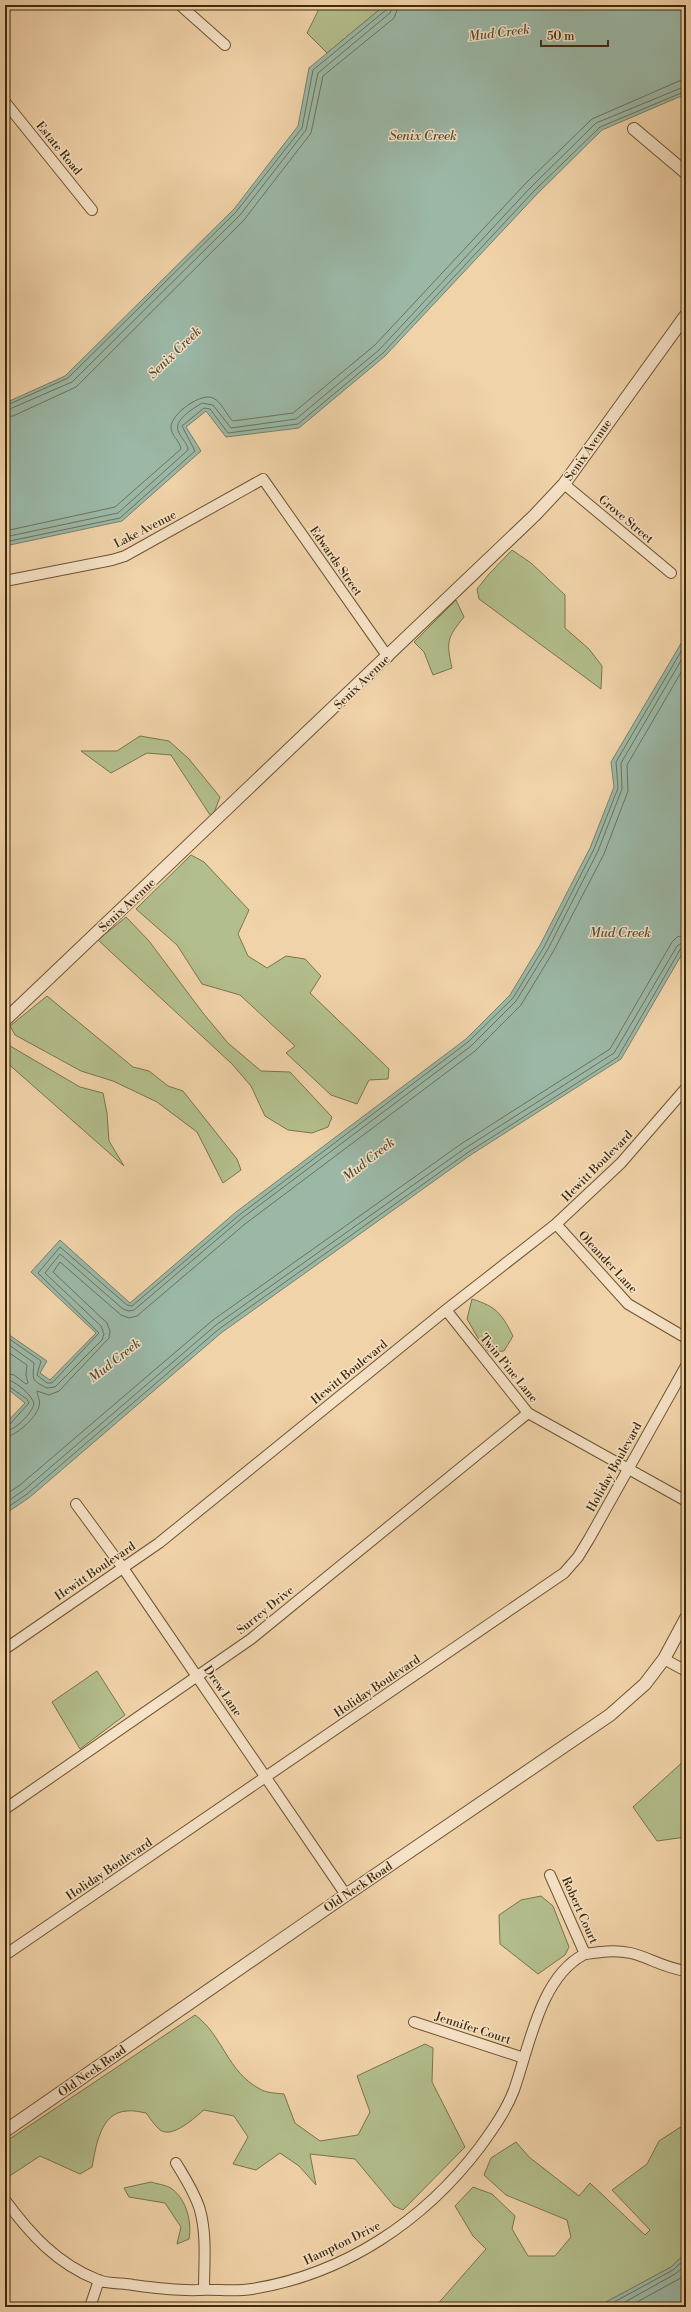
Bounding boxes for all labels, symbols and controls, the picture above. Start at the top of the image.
water label: Mud Creek [467,21,531,45]
scale bar [541,22,608,48]
text: 50 m [547,29,575,44]
street label: Estate Road [32,118,85,178]
water label: Senix Creek [389,128,457,144]
water label: Senix Creek [145,323,205,382]
street label: Senix Avenue [562,416,615,484]
street label: Grove Street [595,492,657,547]
street label: Lake Avenue [111,507,179,552]
street label: Edwards Street [306,523,366,600]
street label: Senix Avenue [331,652,394,713]
street label: Senix Avenue [96,875,159,935]
water label: Mud Creek [589,925,651,941]
street label: Hewitt Boulevard [559,1128,636,1205]
water label: Mud Creek [339,1134,398,1185]
street label: Oleander Lane [575,1228,640,1297]
street label: Twin Pine Lane [476,1331,541,1406]
water label: Mud Creek [85,1335,144,1386]
street label: Hewitt Boulevard [308,1337,391,1408]
street label: Holiday Boulevard [584,1420,645,1515]
street label: Hewitt Boulevard [52,1539,139,1604]
street label: Surrey Drive [234,1583,297,1638]
street label: Holiday Boulevard [331,1652,423,1721]
street label: Drew Lane [200,1663,245,1720]
street label: Holiday Boulevard [63,1835,155,1904]
street label: Old Neck Road [321,1859,396,1916]
street label: Robert Court [558,1874,601,1947]
street label: Jennifer Court [432,2009,513,2048]
street label: Old Neck Road [55,2042,129,2100]
street label: Hampton Drive [301,2218,383,2269]

